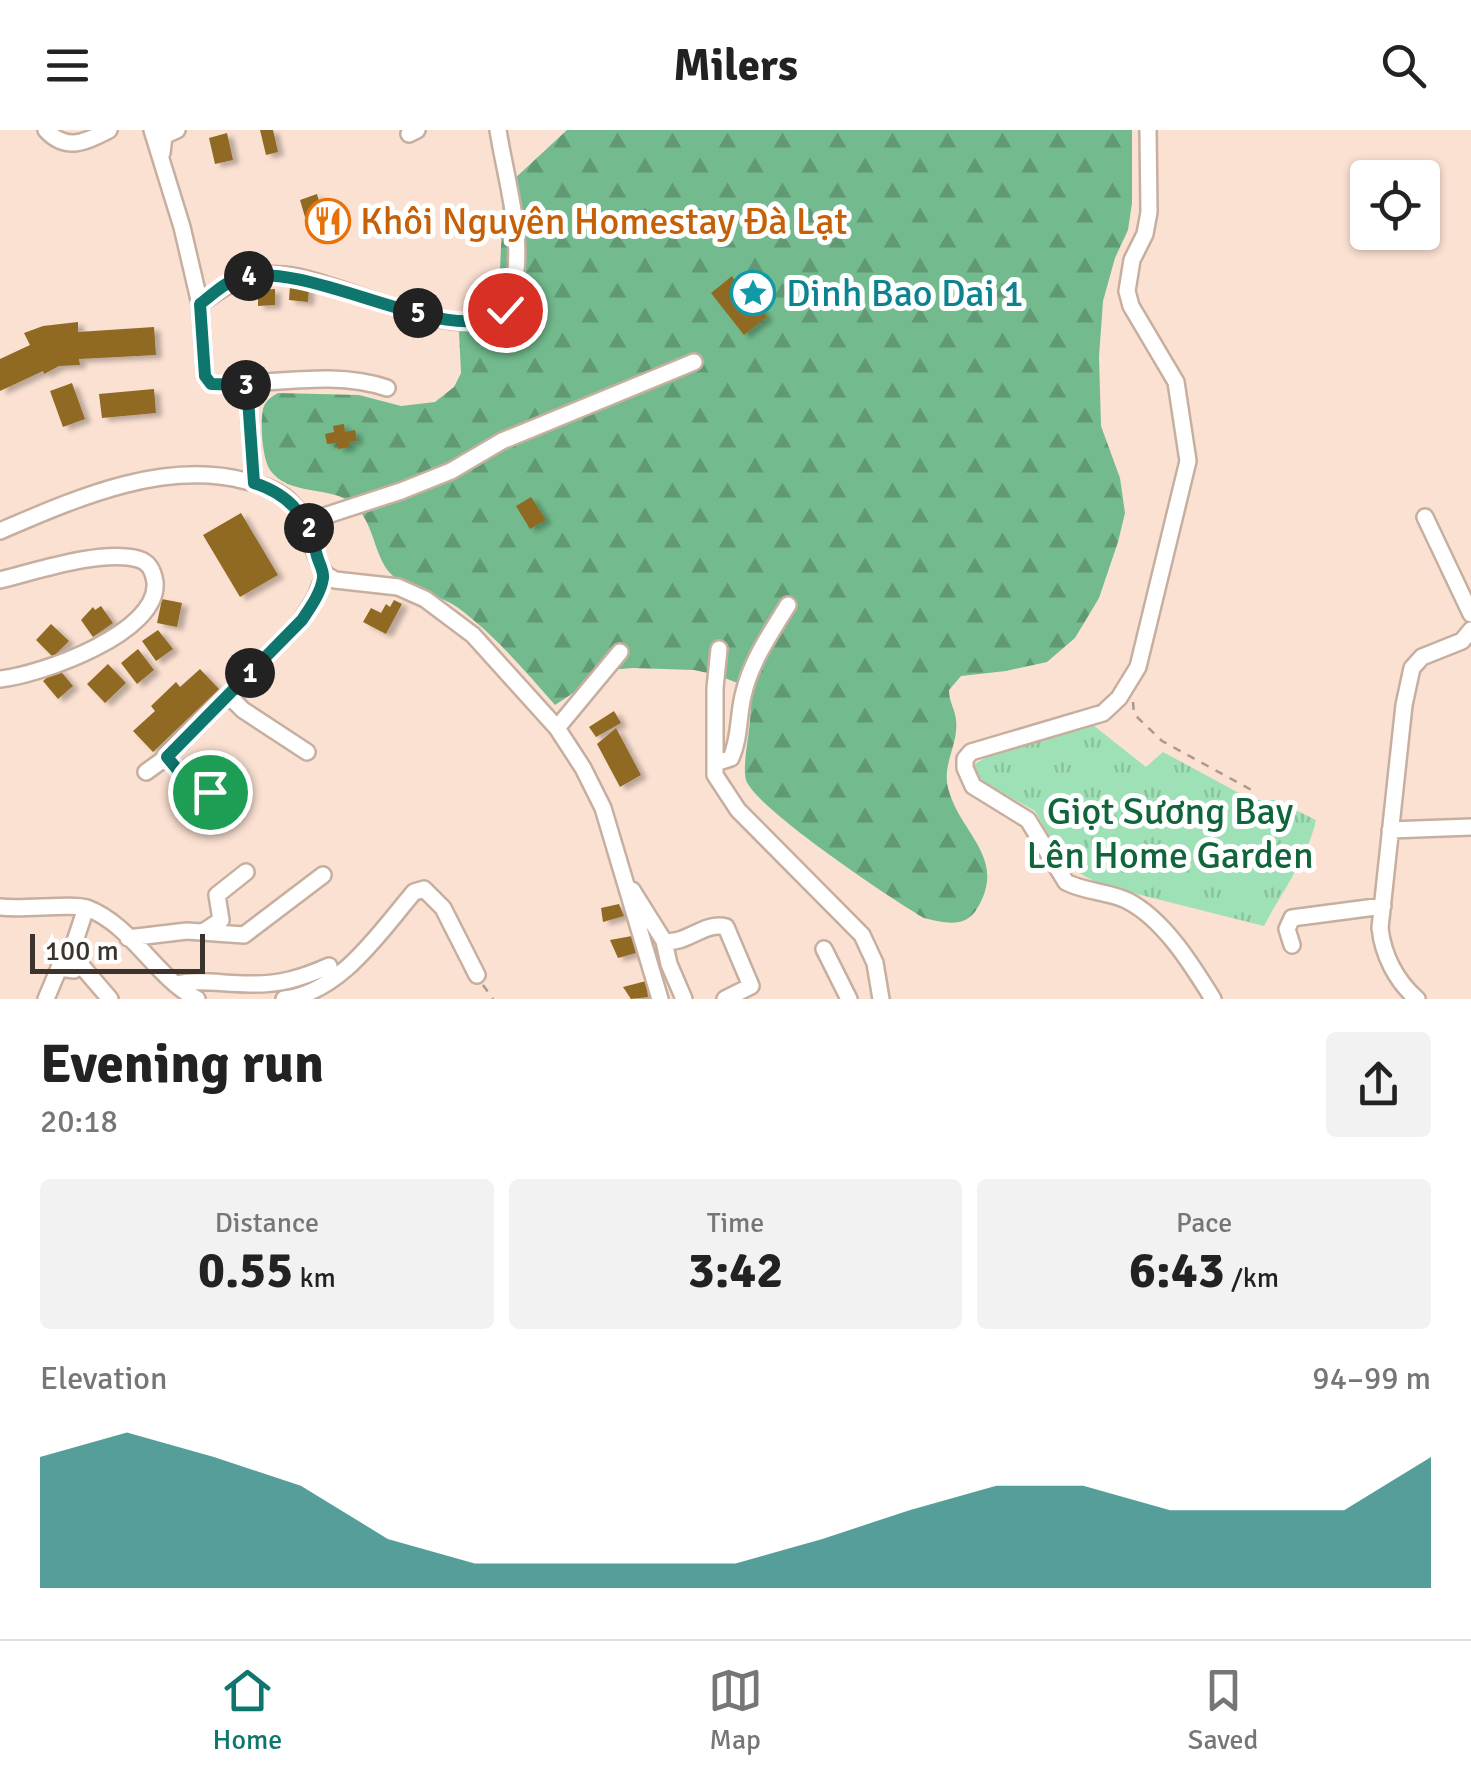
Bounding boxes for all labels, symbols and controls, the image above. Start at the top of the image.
icon: menu [40,38,95,93]
text: Milers [673,38,798,93]
icon: search [1376,38,1431,93]
map controls [1350,160,1440,250]
button: locate [1350,160,1440,250]
restaurant icon: Khôi Nguyên Homestay Đà Lạt [305,198,351,244]
place label: Khôi Nguyên Homestay Đà Lạt [360,198,847,245]
pin: 4 [224,251,274,301]
text: 4 [241,259,257,293]
pin [463,268,548,353]
place icon: Dinh Bao Dai 1 [730,270,776,316]
place label: Dinh Bao Dai 1 [786,270,1024,317]
icon: check [478,283,533,338]
pin: 5 [393,288,443,338]
text: 5 [410,296,426,330]
pin: 3 [221,360,271,410]
text: 3 [238,368,254,402]
pin: 2 [284,503,334,553]
text: 2 [301,511,317,545]
pin: 1 [225,648,275,698]
text: 1 [242,656,258,690]
pin [168,750,253,835]
icon: arrive [183,765,238,820]
park label: Giọt Sương Bay Lên Home Garden [1026,788,1314,879]
scale bar [30,929,205,974]
text: 100 m [45,934,119,968]
text: Evening run [40,1030,324,1098]
button: share [1326,1032,1431,1137]
text: 20:18 [40,1102,118,1141]
text: Distance [215,1206,319,1240]
text: Time [707,1206,764,1240]
text: Pace [1176,1206,1232,1240]
text: 0.55 [198,1240,293,1302]
text: 3:42 [688,1240,783,1302]
text: 6:43 [1129,1240,1225,1302]
text: km [293,1261,336,1295]
text: /km [1225,1261,1279,1295]
text: Elevation [40,1359,167,1398]
text: 94–99 m [1312,1359,1431,1398]
tab: Home [213,1663,282,1757]
tab: Map [708,1663,763,1757]
tab: Saved [1188,1663,1258,1757]

